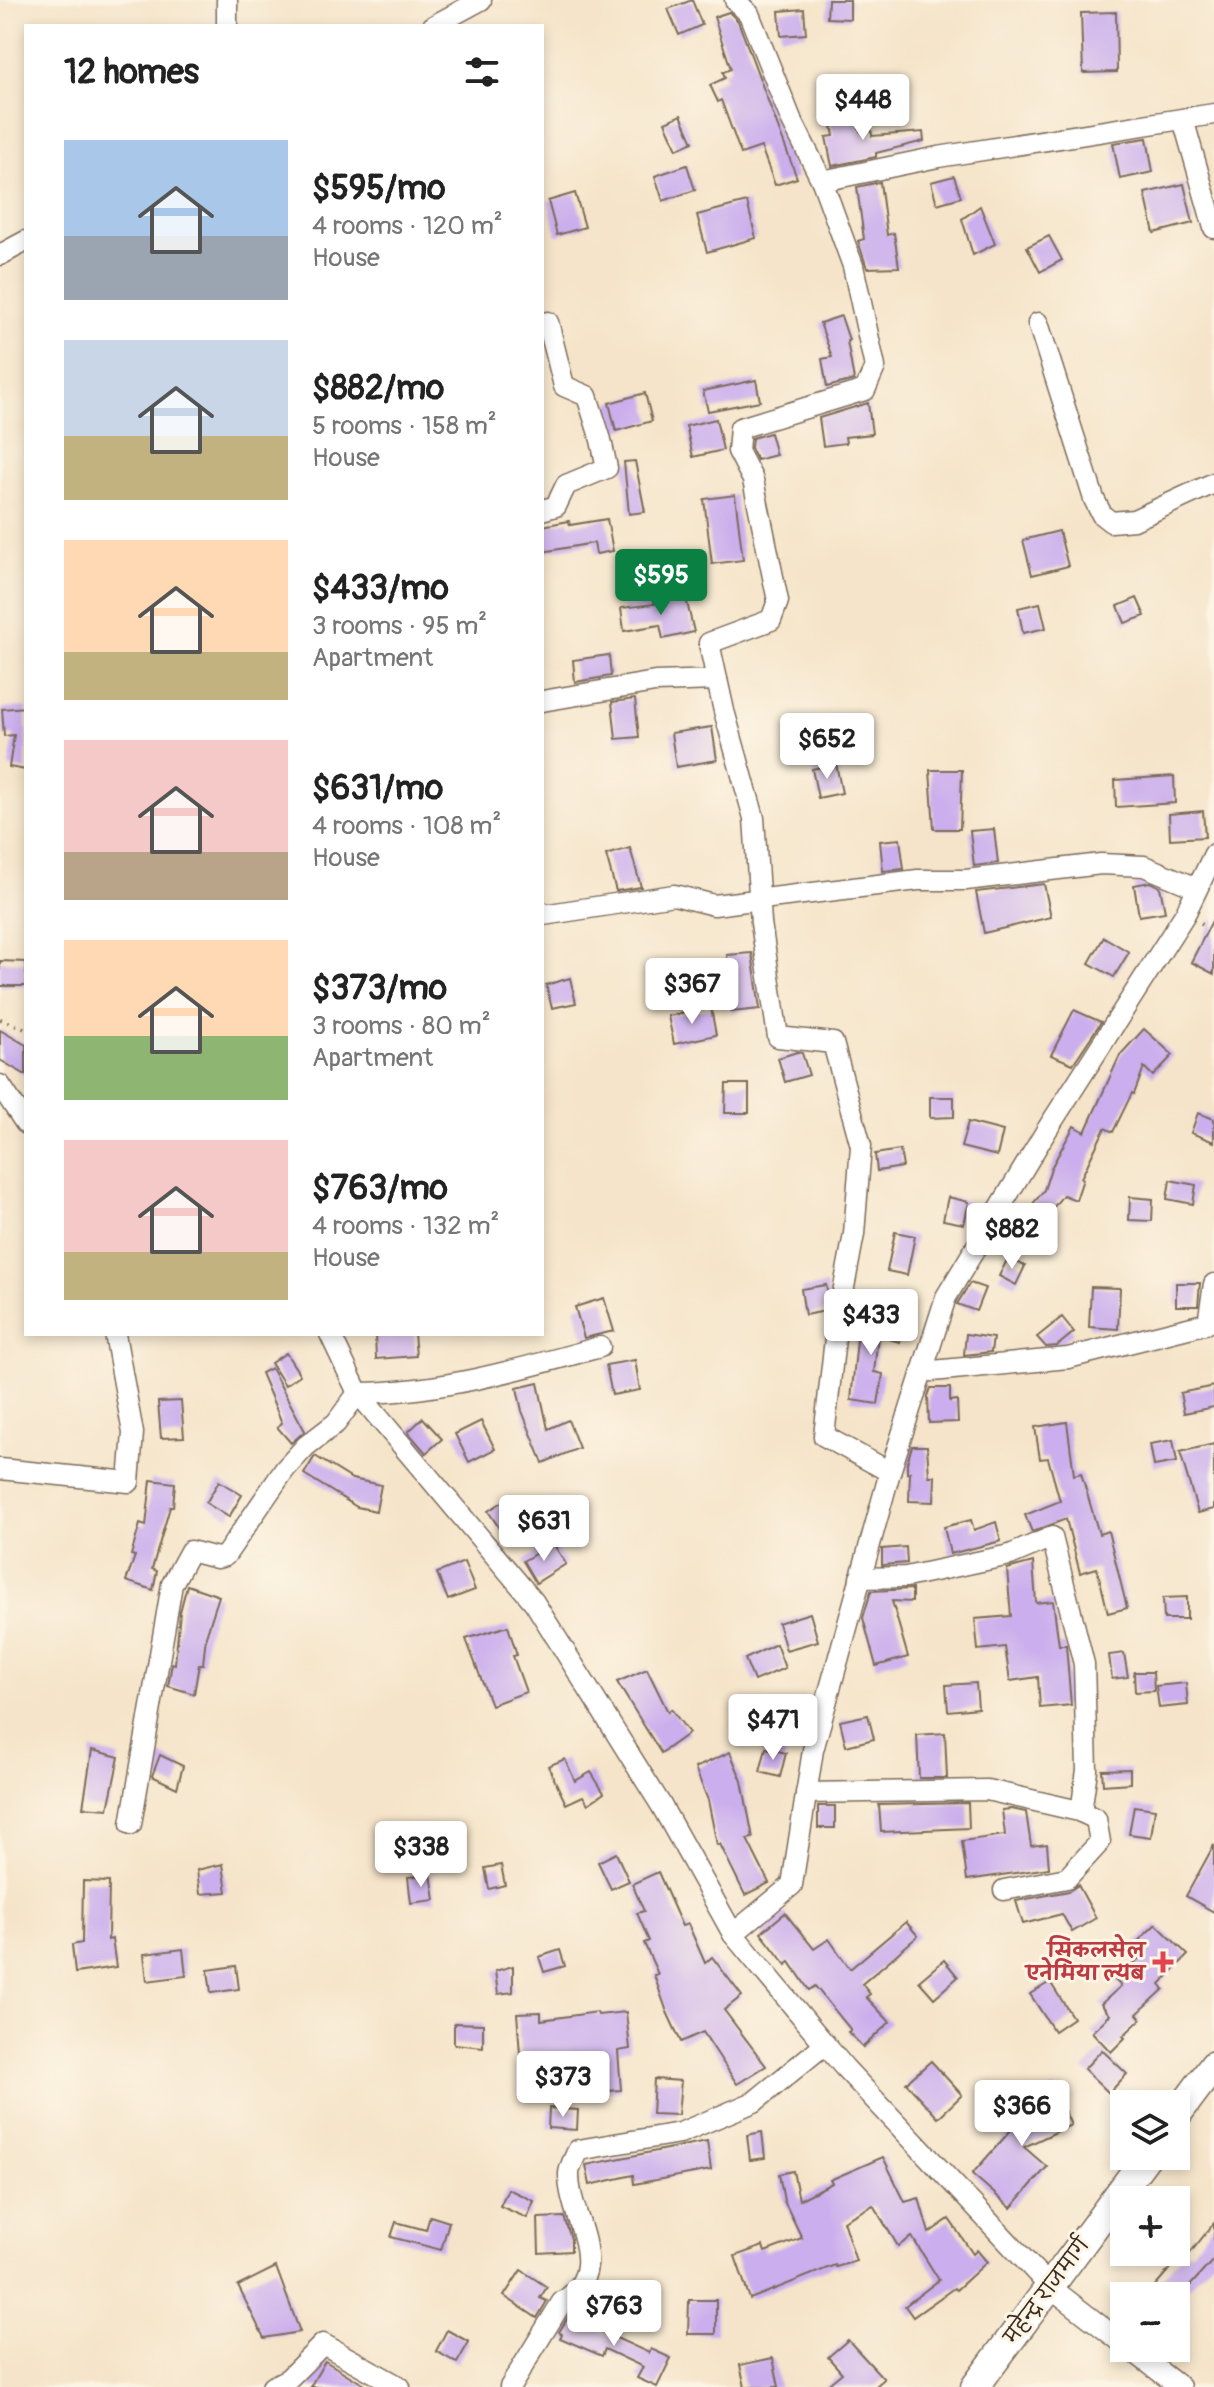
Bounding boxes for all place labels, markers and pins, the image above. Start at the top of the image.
pin: $448 [816,74,910,142]
pin: $595 [614,549,708,617]
pin: $652 [780,713,874,781]
pin: $367 [645,958,739,1026]
pin: $882 [965,1203,1059,1271]
pin: $433 [824,1289,918,1357]
pin: $631 [497,1495,591,1563]
pin: $471 [726,1694,820,1762]
pin: $338 [374,1821,468,1889]
place label: सिकलसेल एनेमिया ल्यब [1024,1934,1147,1986]
marker: सिकलसेल एनेमिया ल्यब [1152,1951,1174,1973]
pin: $373 [516,2051,610,2119]
pin: $366 [975,2080,1069,2148]
pin: $763 [567,2280,661,2348]

